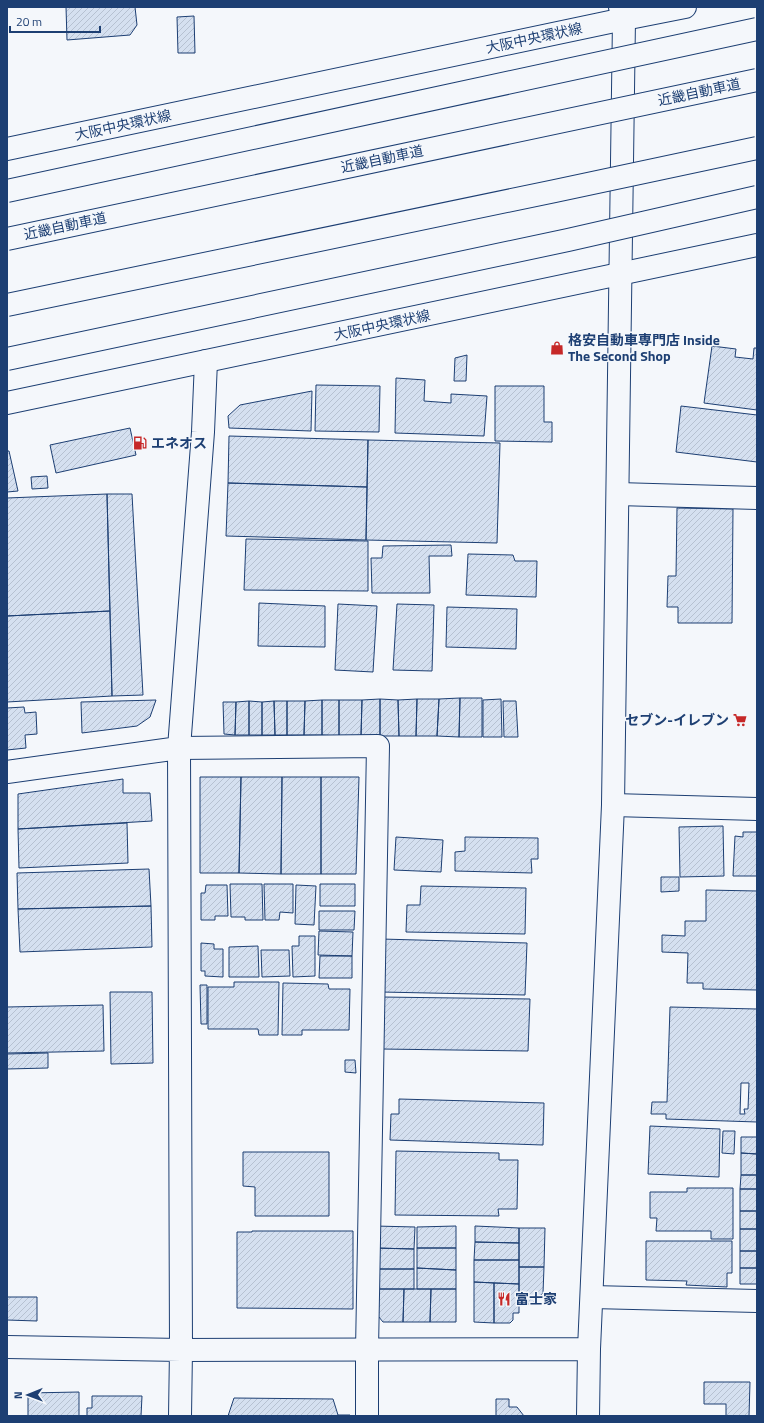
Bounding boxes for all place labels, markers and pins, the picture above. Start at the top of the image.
place label: 格安自動車専門店 Inside The Second Shop [568,329,720,366]
shop icon: 格安自動車専門店 Inside The Second Shop [549,340,565,356]
place label: エネオス [151,432,207,453]
fuel station icon: エネオス [132,435,148,451]
place label: セブン-イレブン [625,709,729,730]
supermarket icon: セブン-イレブン [732,712,748,728]
place label: 富士家 [515,1288,557,1309]
restaurant icon: 富士家 [496,1291,512,1307]

